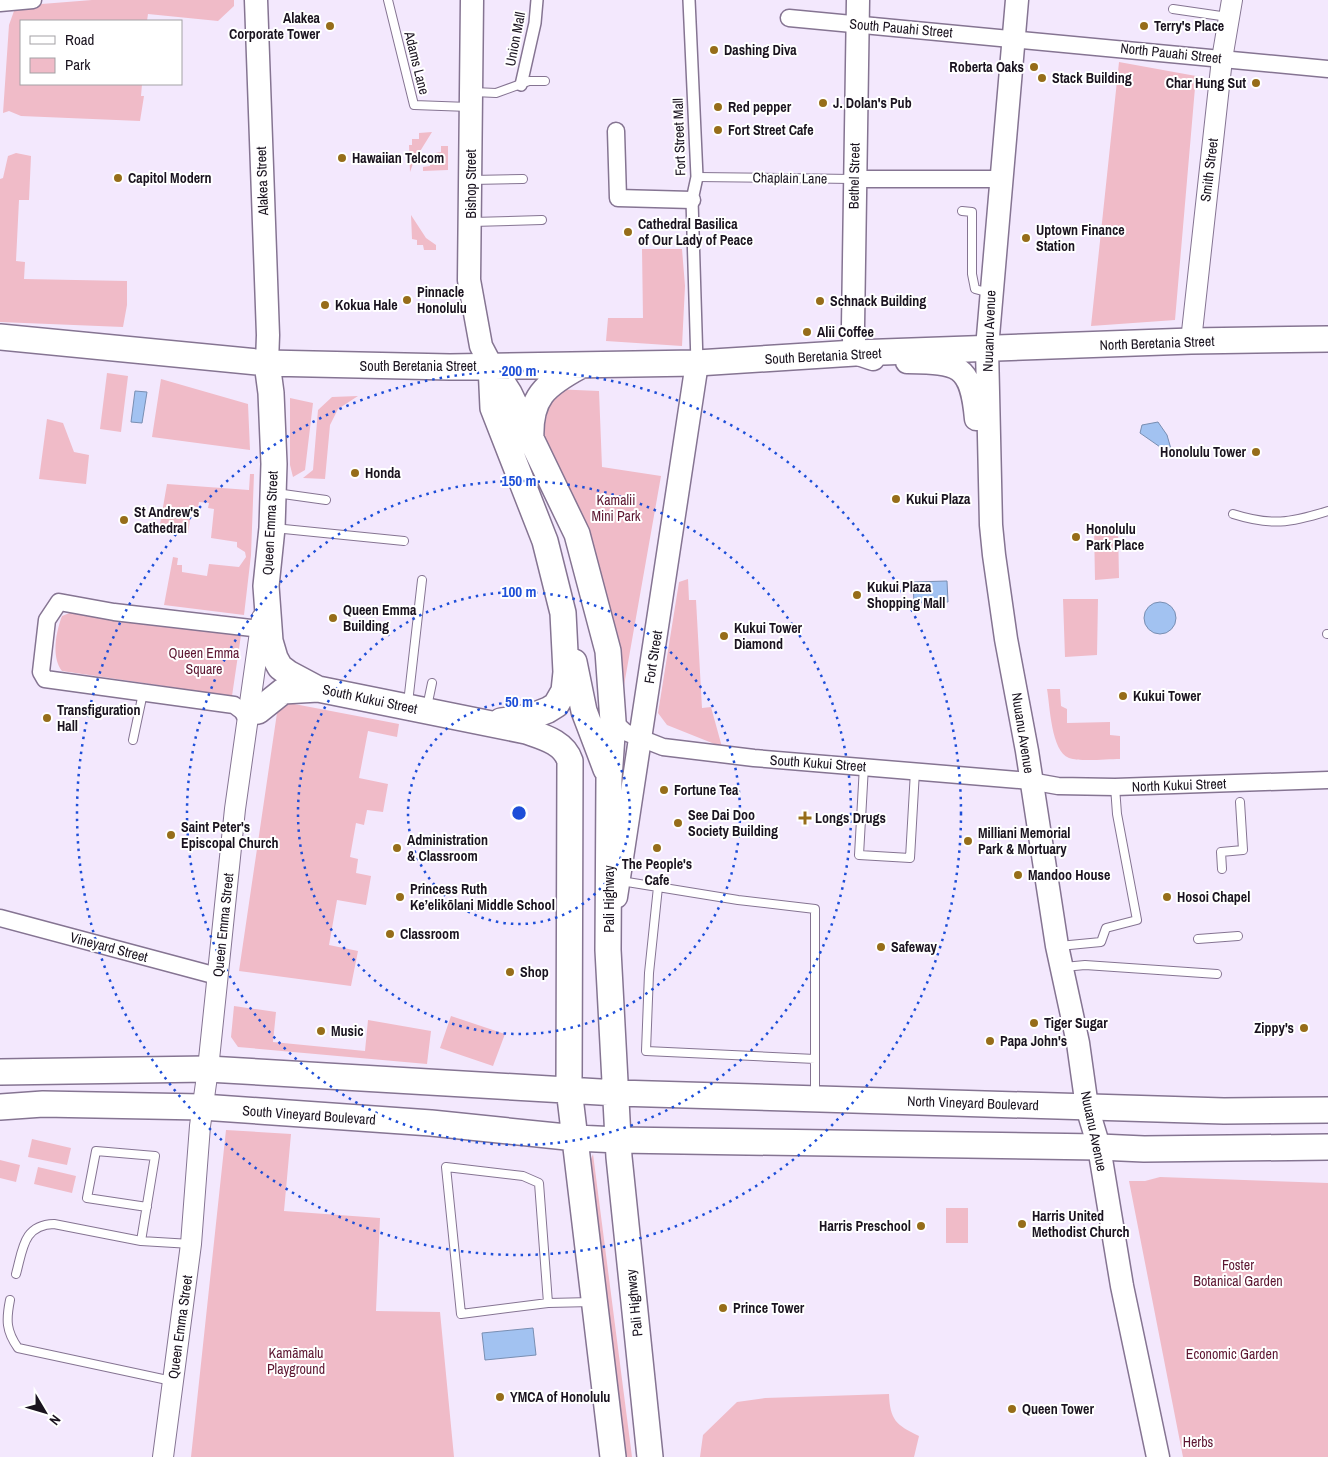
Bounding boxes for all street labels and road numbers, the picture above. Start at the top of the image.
street label: Union Mall [501,10,529,68]
street label: South Pauahi Street [849,15,953,41]
street label: Adams Lane [400,29,434,96]
street label: North Pauahi Street [1120,39,1222,67]
street label: Fort Street Mall [669,98,689,176]
street label: Smith Street [1196,137,1222,203]
street label: Bethel Street [844,143,864,209]
street label: Alakea Street [252,146,272,217]
street label: Bishop Street [462,149,480,219]
street label: Chaplain Lane [753,168,827,188]
street label: Nuuanu Avenue [979,290,999,372]
street label: North Beretania Street [1099,332,1215,354]
street label: South Beretania Street [764,344,882,368]
street label: South Beretania Street [360,357,476,375]
street label: Queen Emma Street [258,470,282,576]
street label: Fort Street [640,629,666,685]
street label: South Kukui Street [321,680,419,718]
street label: Nuuanu Avenue [1008,691,1038,775]
street label: South Kukui Street [769,751,867,775]
street label: North Kukui Street [1131,774,1227,796]
street label: Pali Highway [600,865,618,933]
street label: Queen Emma Street [209,872,237,978]
street label: Vineyard Street [68,928,150,966]
street label: Nuuanu Avenue [1077,1089,1111,1173]
street label: North Vineyard Boulevard [907,1092,1039,1114]
street label: South Vineyard Boulevard [242,1101,376,1129]
street label: Pali Highway [621,1268,646,1338]
street label: Queen Emma Street [164,1274,196,1380]

